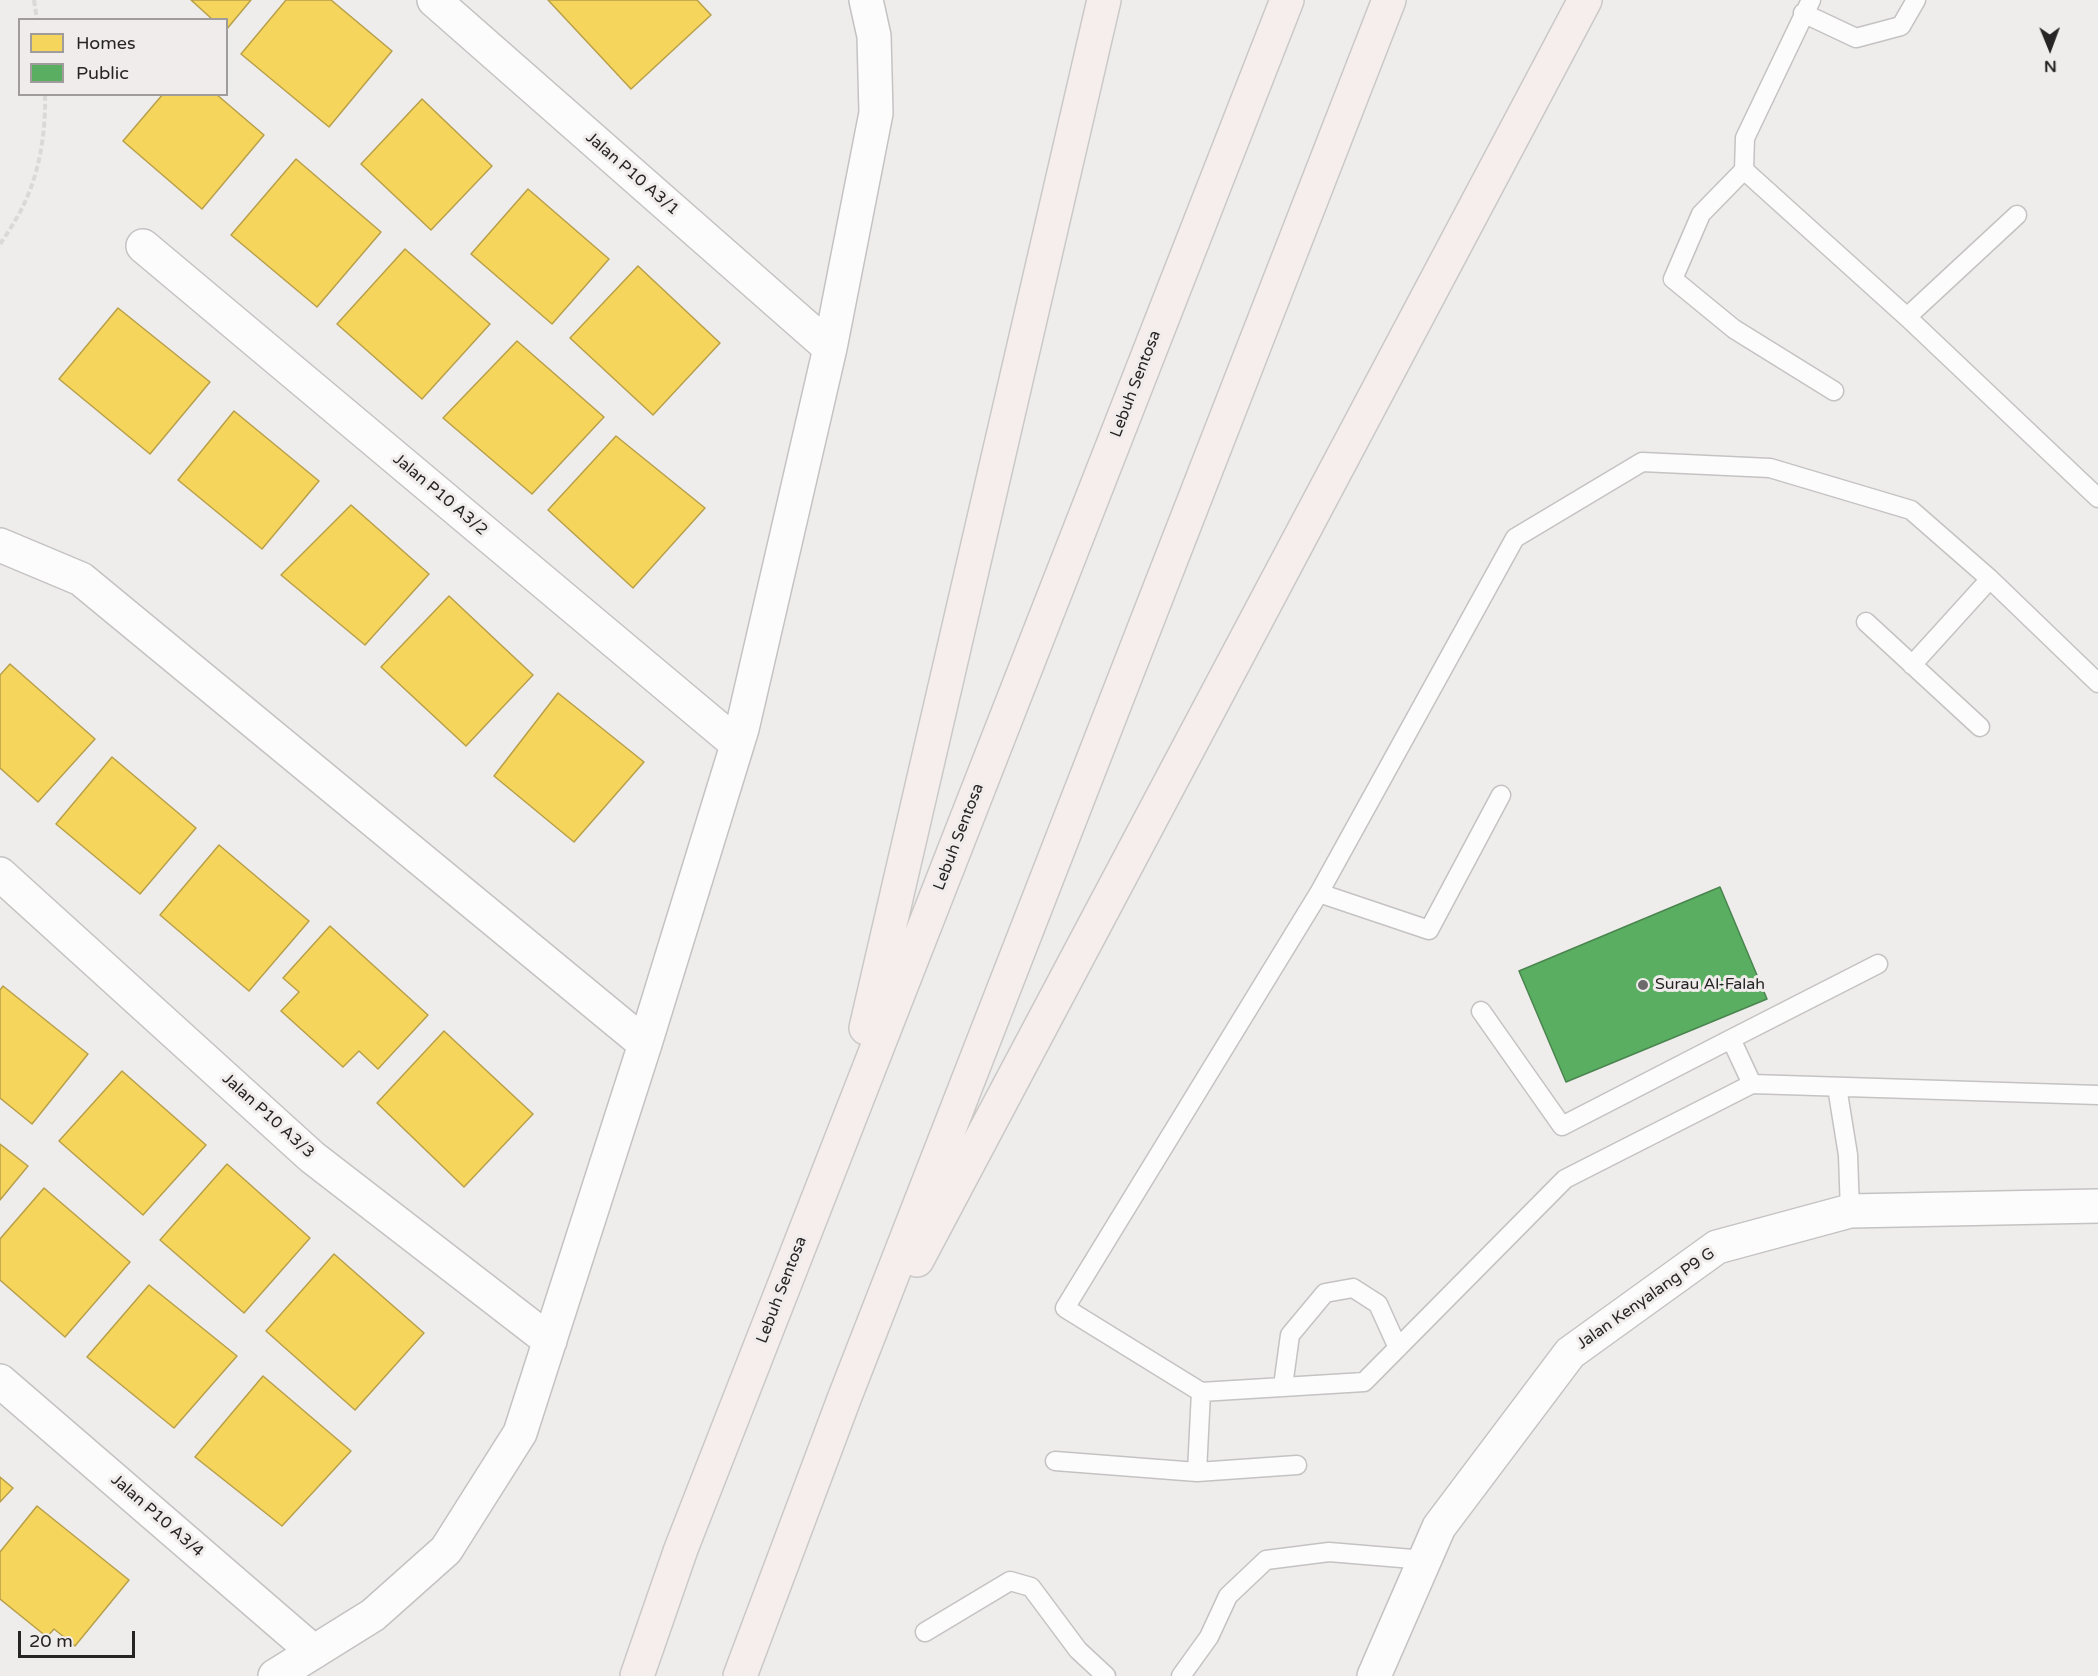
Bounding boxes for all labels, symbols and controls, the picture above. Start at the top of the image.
legend [18,18,228,96]
north arrow [2020,18,2080,78]
text: Homes [76,32,136,54]
text: N [2044,56,2057,76]
text: Public [76,62,129,84]
street label: Jalan P10 A3/1 [581,128,683,220]
street label: Lebuh Sentosa [1107,328,1165,440]
street label: Jalan P10 A3/2 [389,450,491,540]
street label: Lebuh Sentosa [930,781,988,893]
place label: Surau Al-Falah [1655,975,1765,995]
marker: Surau Al-Falah [1636,978,1650,992]
street label: Jalan P10 A3/3 [218,1070,318,1162]
street label: Lebuh Sentosa [753,1234,811,1346]
street label: Jalan Kenyalang P9 G [1573,1244,1719,1354]
street label: Jalan P10 A3/4 [107,1471,207,1561]
scale bar [21,1619,138,1657]
text: 20 m [29,1630,73,1652]

